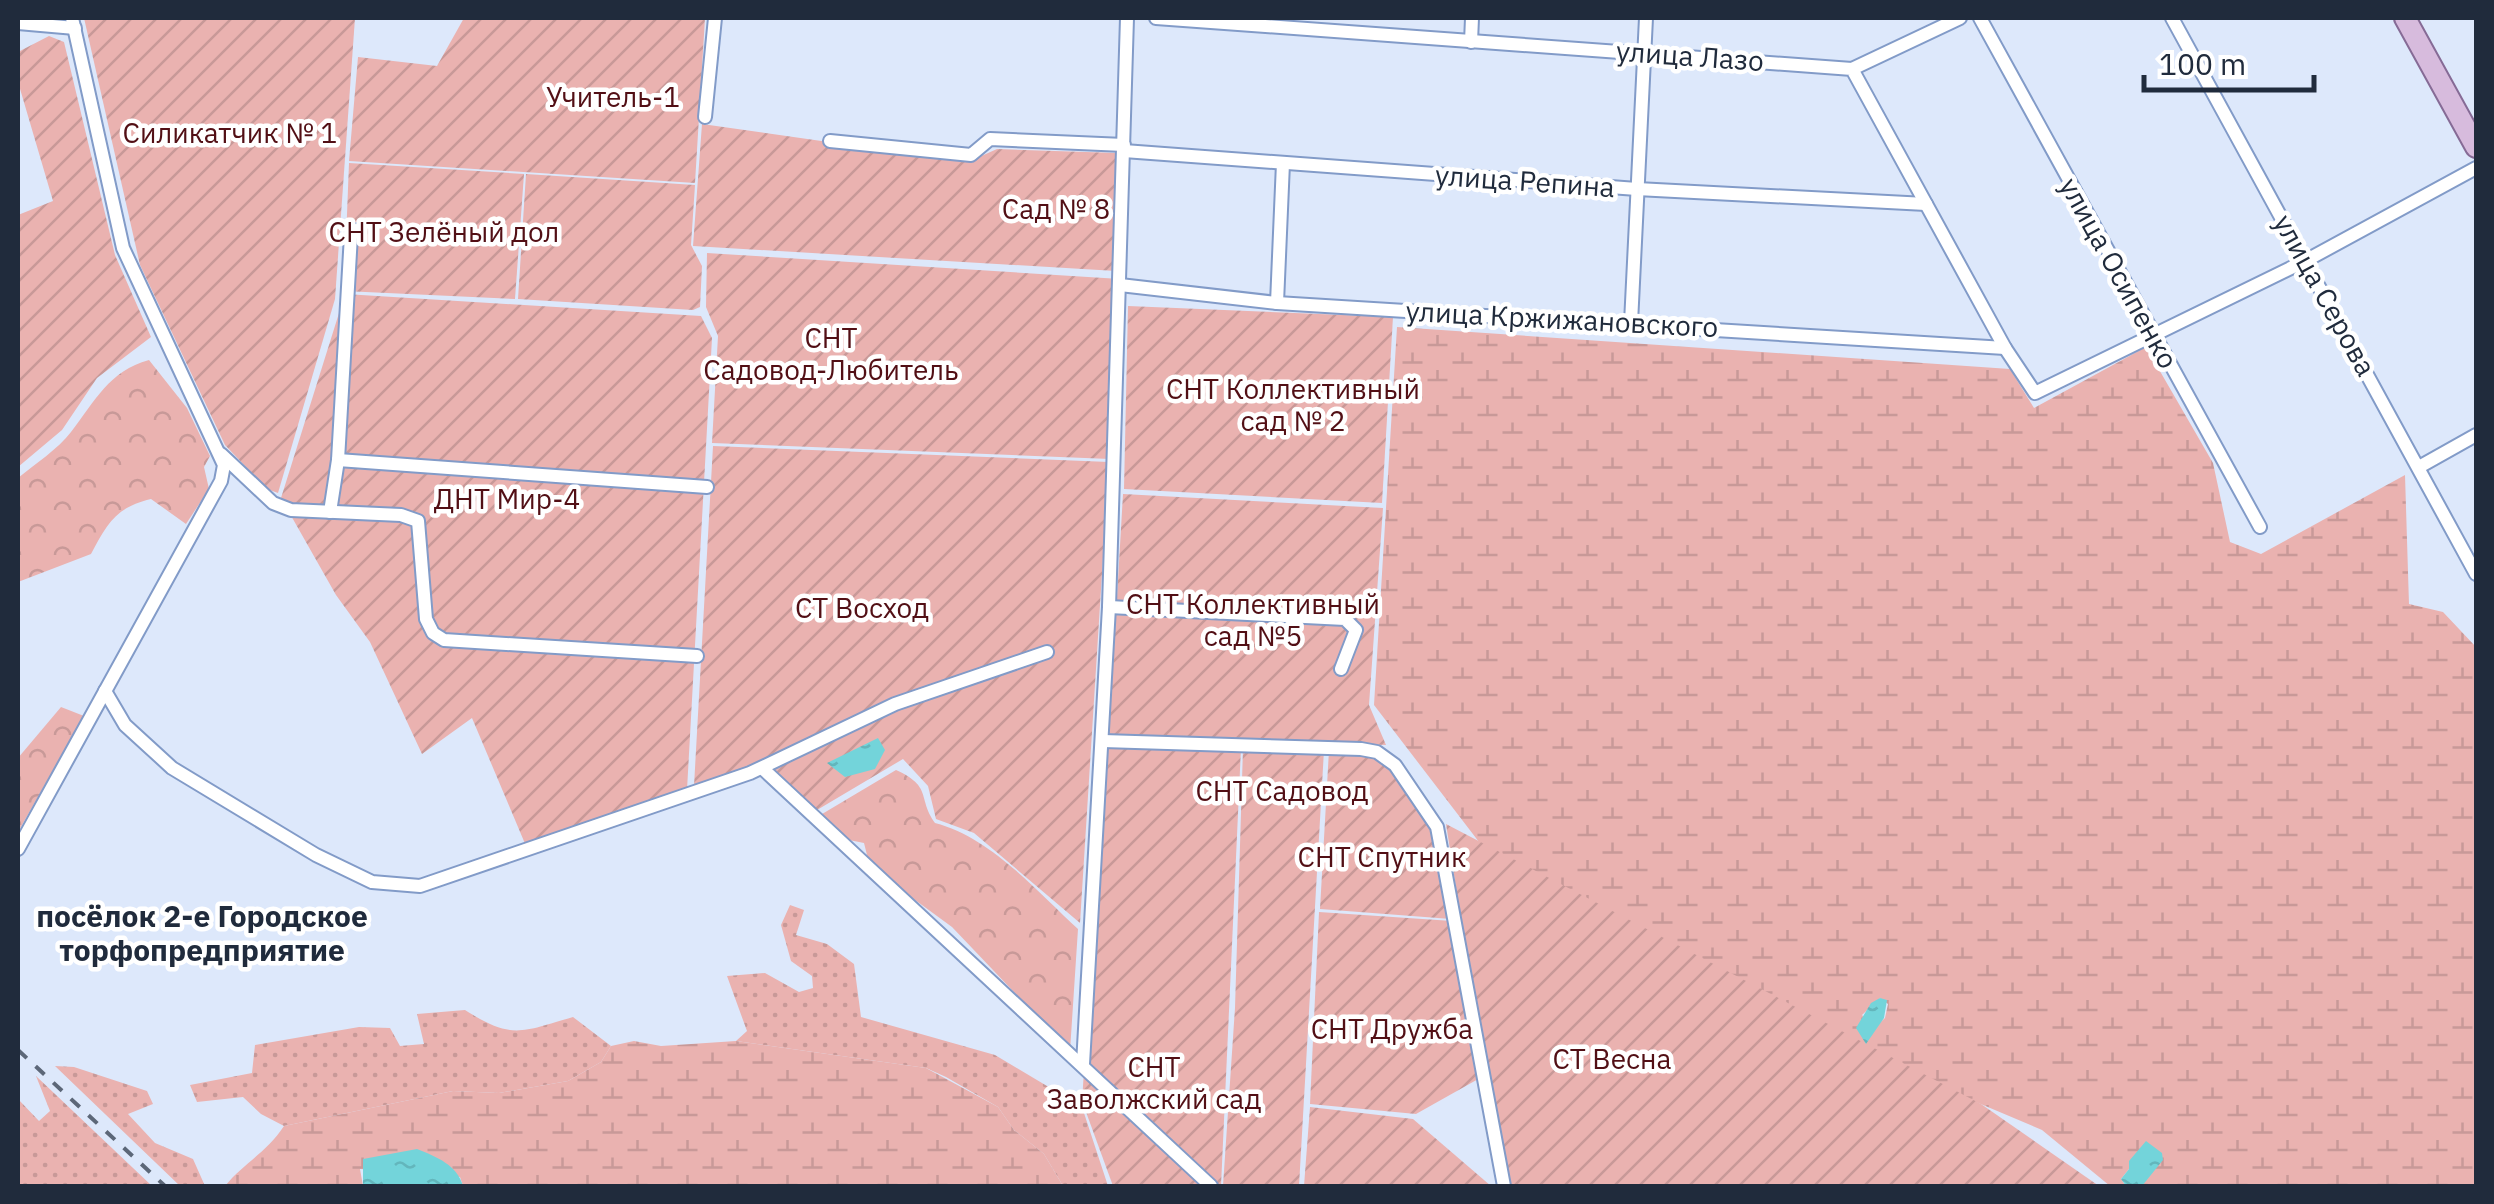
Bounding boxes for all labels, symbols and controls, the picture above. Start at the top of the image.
scale bar [2144,30,2314,92]
street label: улица Лазо [1615,32,1765,79]
text: 100 m [2159,44,2246,83]
park label: Учитель-1 [546,78,680,115]
park label: Силикатчик № 1 [123,114,337,151]
street label: улица Репина [1434,156,1616,205]
street label: улица Осипенко [2052,171,2187,375]
park label: Сад № 8 [1002,190,1110,227]
street label: улица Серова [2266,207,2385,382]
park label: СНТ Зелёный дол [329,213,559,250]
street label: улица Кржижановского [1405,292,1719,345]
park label: СНТ Садовод-Любитель [703,319,959,388]
park label: СНТ Коллективный сад № 2 [1166,370,1420,439]
park label: ДНТ Мир-4 [434,480,580,517]
park label: СНТ Коллективный сад №5 [1126,585,1380,654]
park label: СТ Восход [795,589,929,626]
park label: СНТ Садовод [1195,772,1369,809]
park label: СНТ Спутник [1298,838,1466,875]
district label: посёлок 2-е Городское торфопредприятие [36,896,368,969]
park label: СНТ Дружба [1311,1010,1473,1047]
park label: СТ Весна [1552,1040,1672,1077]
park label: СНТ Заволжский сад [1046,1048,1262,1117]

